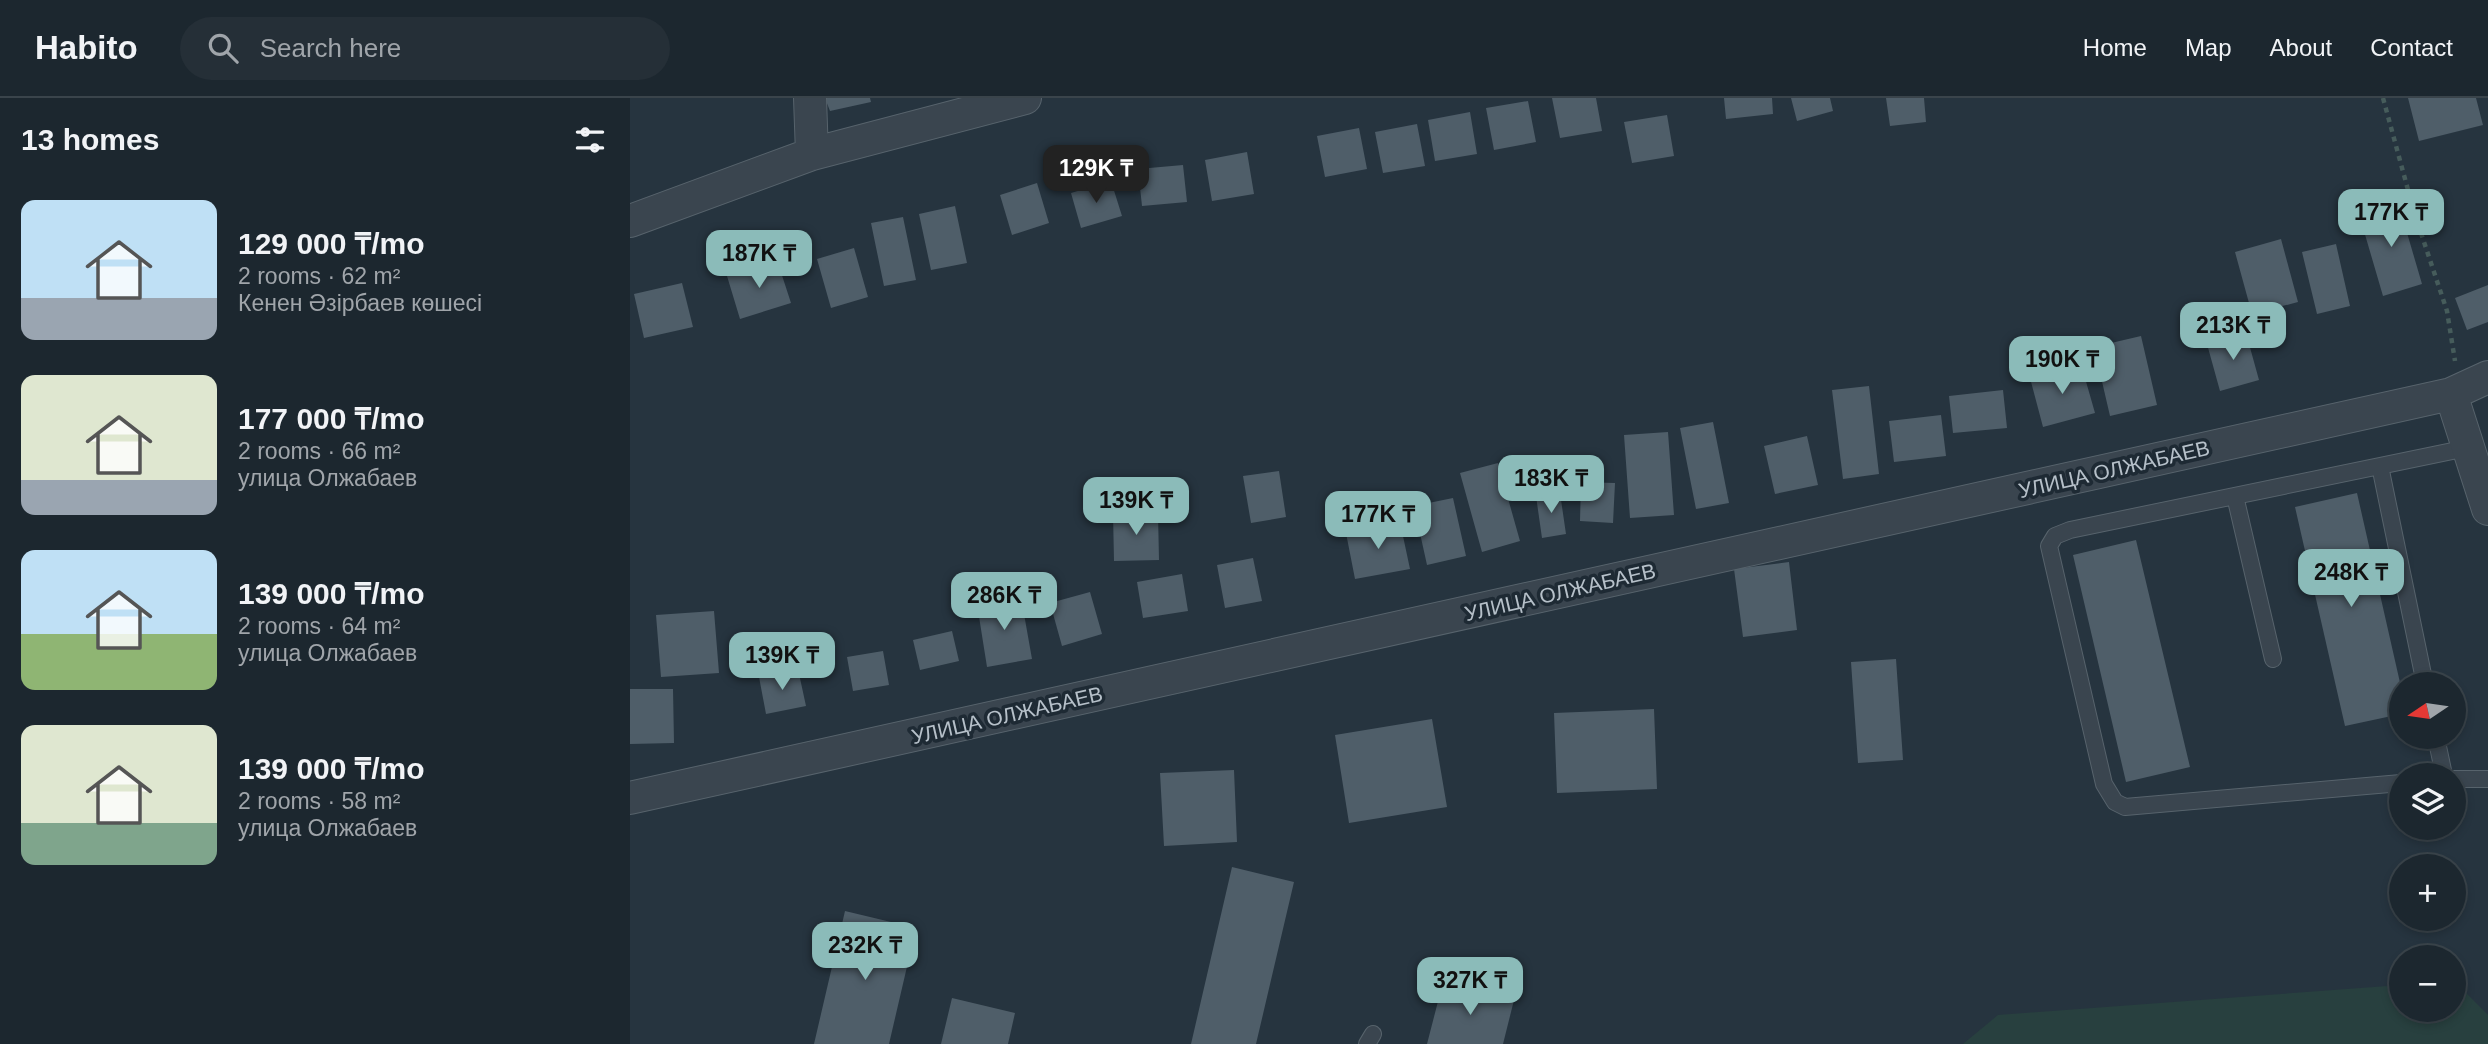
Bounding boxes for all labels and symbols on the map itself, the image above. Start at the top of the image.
pin: 129K ₸ [1039,146,1153,205]
pin: 177K ₸ [2334,190,2448,249]
pin: 187K ₸ [702,230,816,290]
pin: 213K ₸ [2176,302,2290,362]
pin: 190K ₸ [2005,336,2119,396]
street label: УЛИЦА ОЛЖАБАЕВ [2016,436,2212,502]
pin: 183K ₸ [1494,456,1608,515]
pin: 139K ₸ [1079,478,1193,537]
pin: 177K ₸ [1321,491,1435,551]
pin: 248K ₸ [2294,550,2408,609]
street label: УЛИЦА ОЛЖАБАЕВ [1462,559,1658,625]
pin: 286K ₸ [947,573,1061,632]
pin: 139K ₸ [725,632,839,692]
north arrow [2389,672,2466,749]
street label: УЛИЦА ОЛЖАБАЕВ [909,682,1105,748]
pin: 232K ₸ [808,922,922,982]
pin: 327K ₸ [1413,958,1527,1017]

